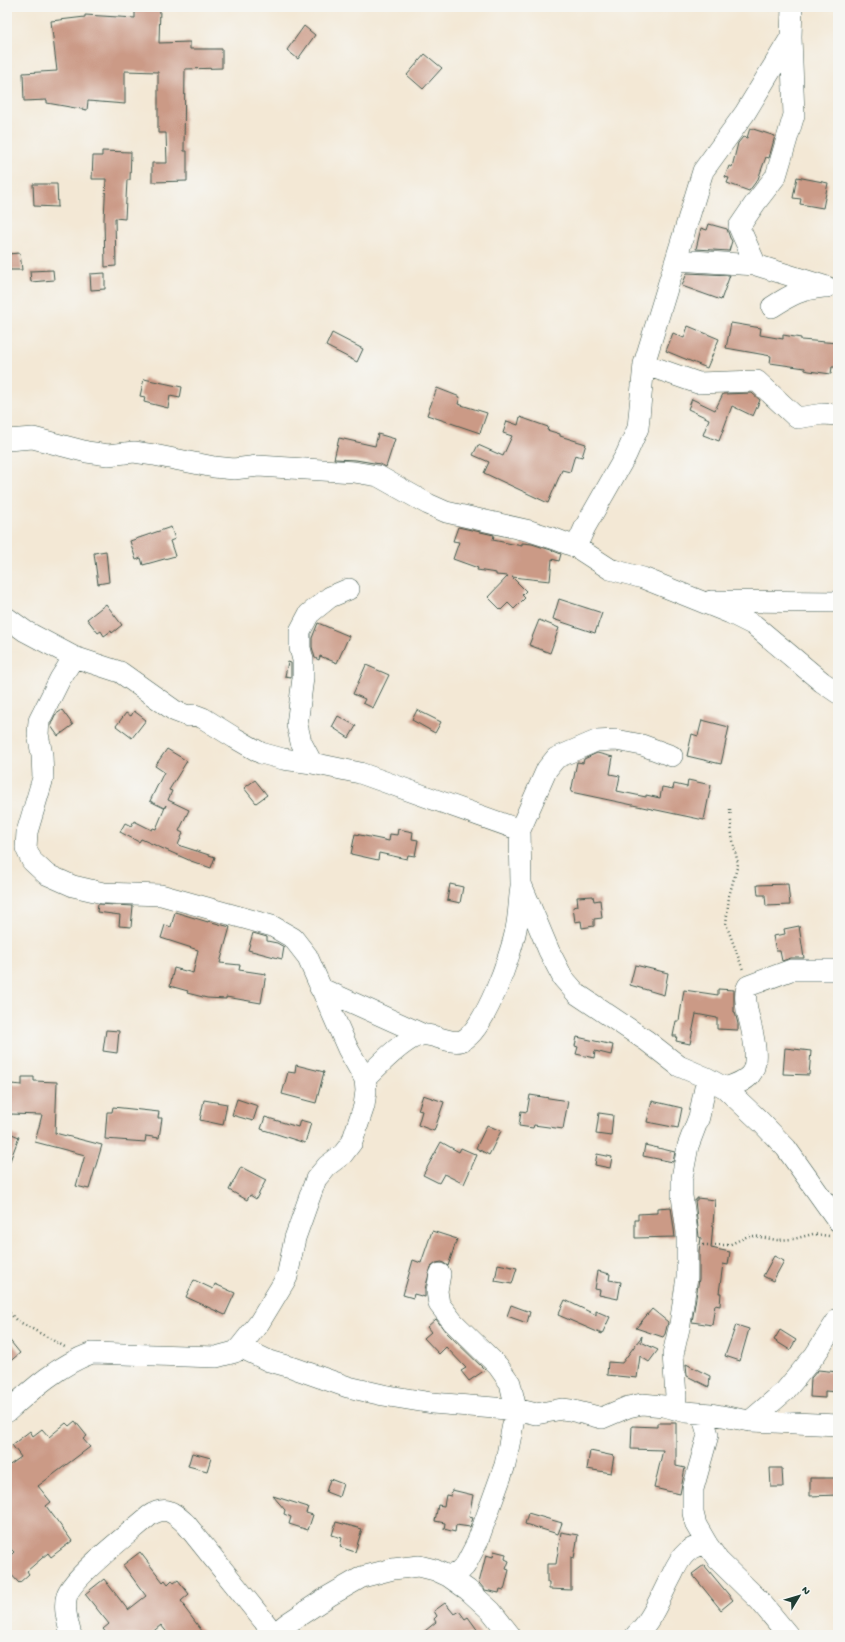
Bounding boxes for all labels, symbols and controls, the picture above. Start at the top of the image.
north arrow [779,1576,819,1616]
text: N [798,1585,812,1598]

